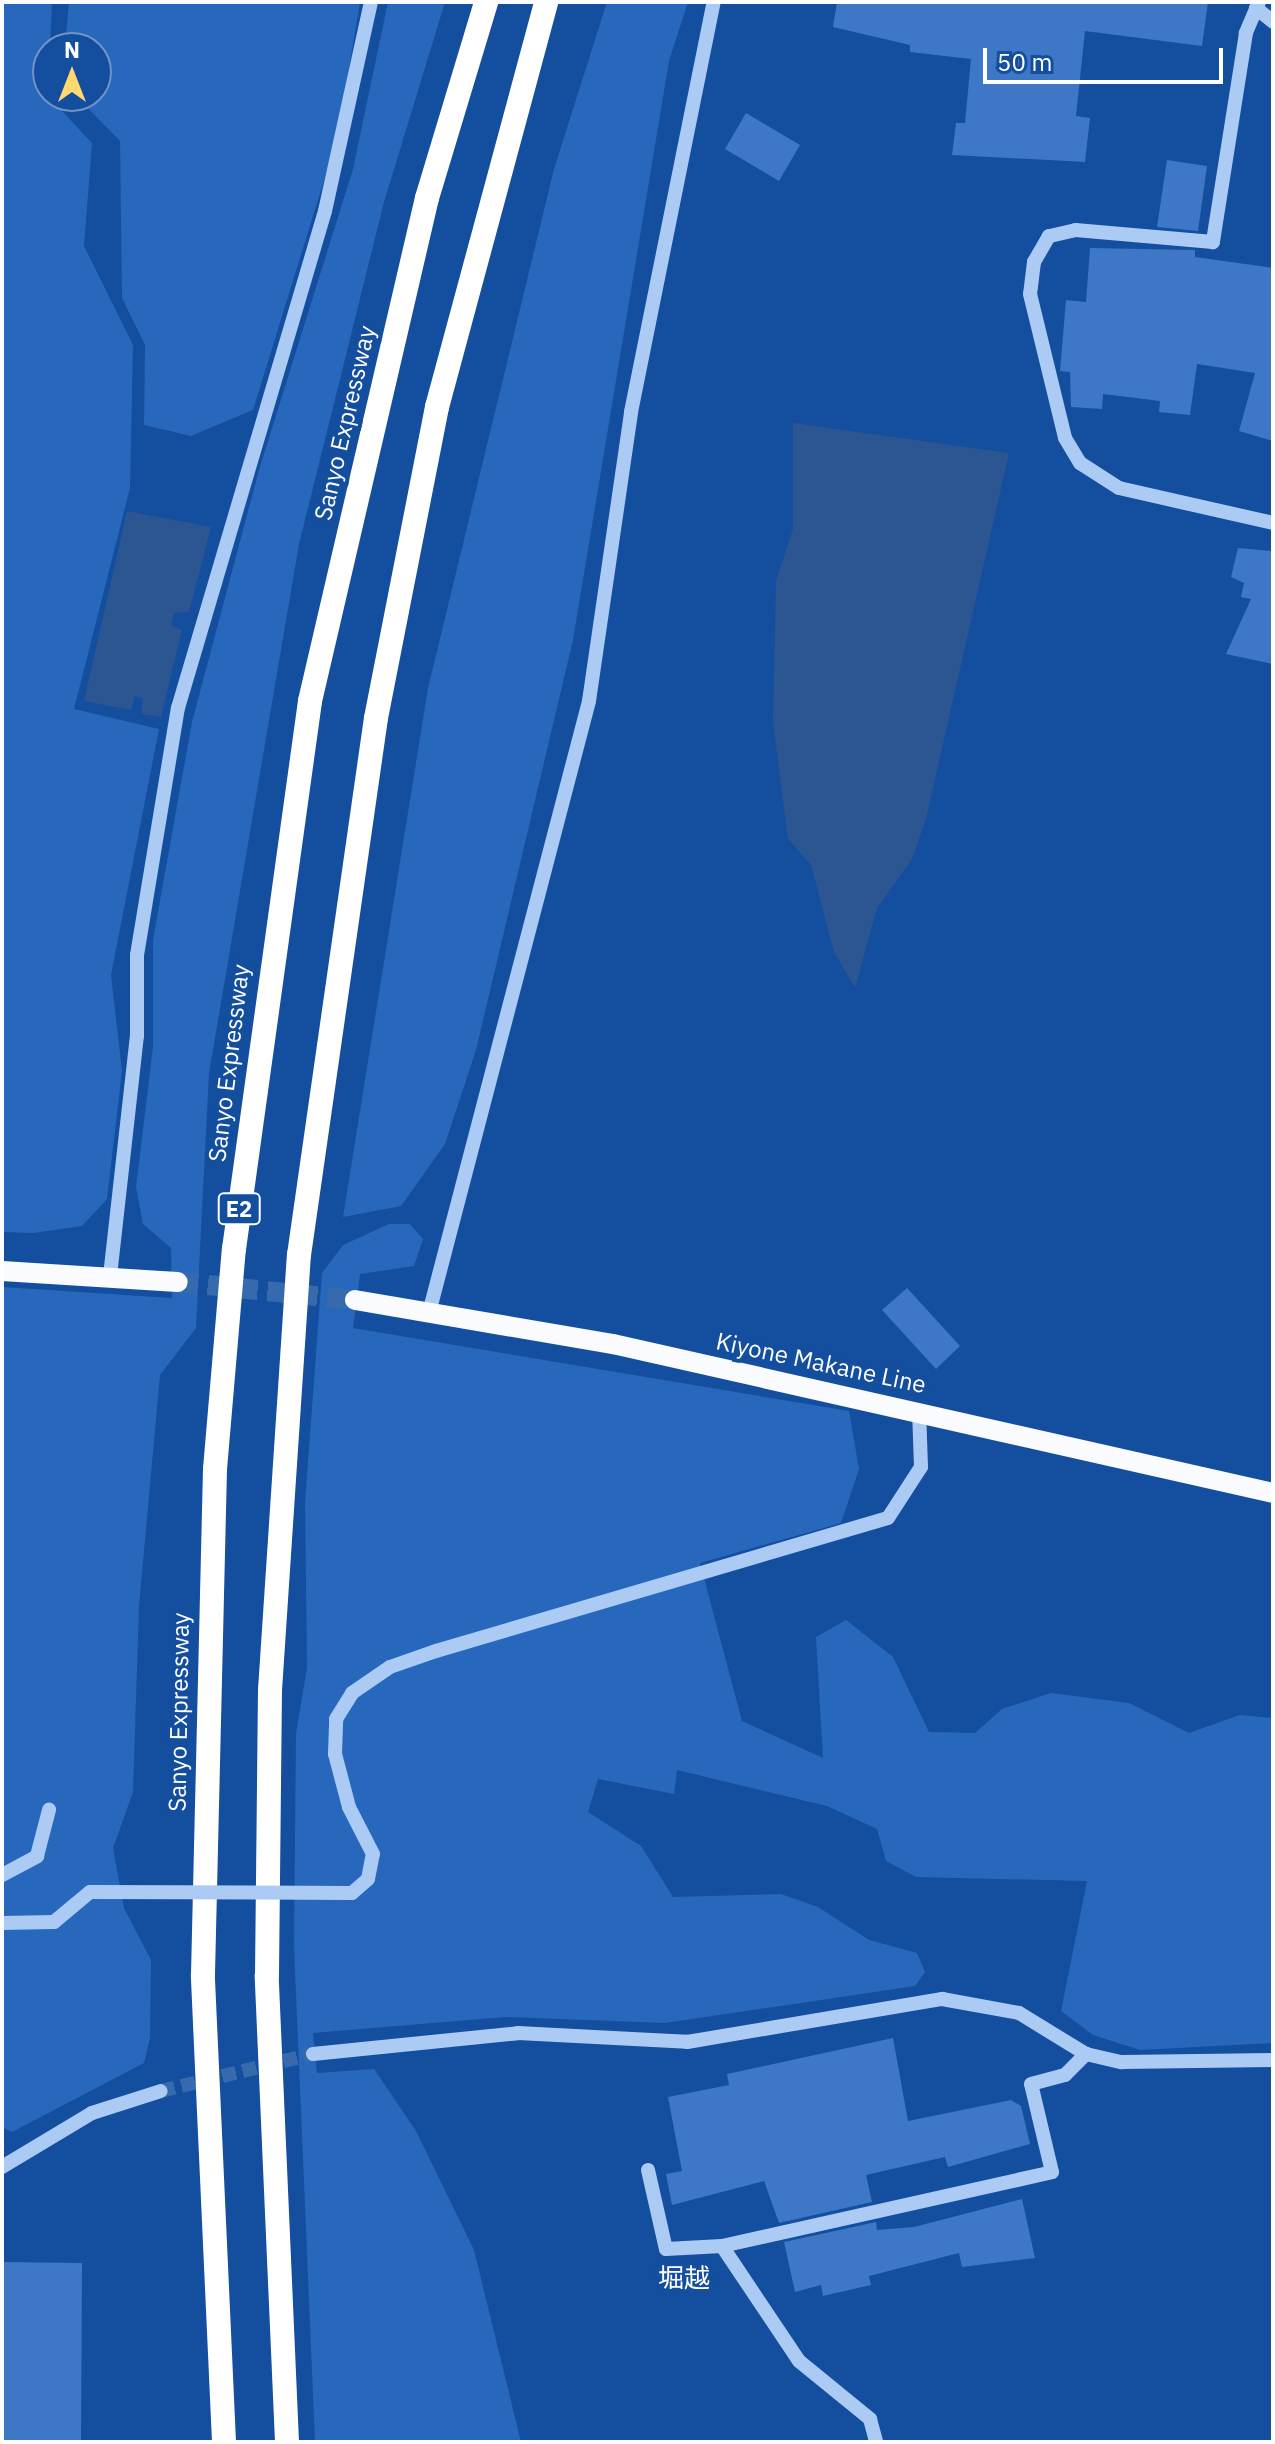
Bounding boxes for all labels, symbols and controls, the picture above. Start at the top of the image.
north arrow [32,32,112,112]
scale bar [987,32,1227,82]
text: N [64,35,80,64]
text: 50 m [997,46,1052,78]
street label: Sanyo Expressway [309,323,381,523]
street label: Sanyo Expressway [203,962,255,1164]
road number: E2 [217,1191,261,1227]
street label: Kiyone Makane Line [713,1327,929,1399]
street label: Sanyo Expressway [163,1612,195,1812]
district label: 堀越 [658,2262,710,2294]

